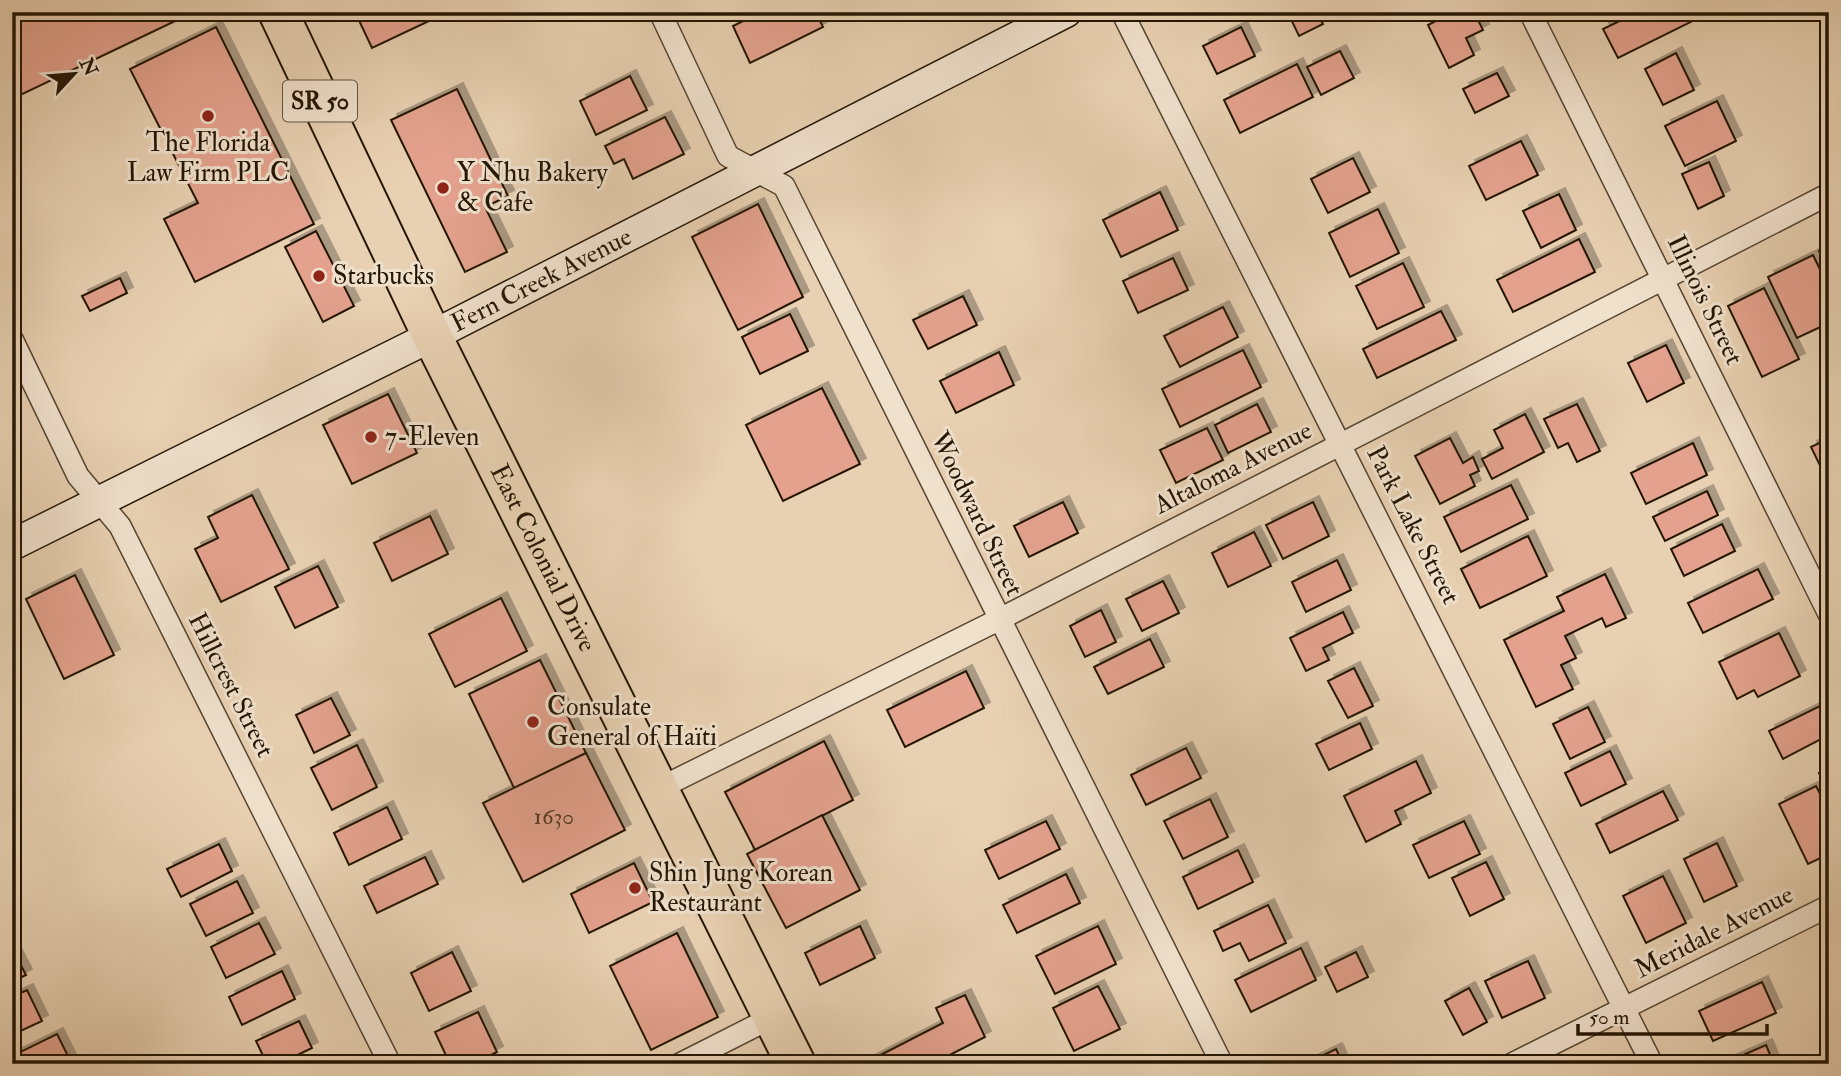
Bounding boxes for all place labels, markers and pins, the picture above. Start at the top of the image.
marker: The Florida Law Firm PLC [200,108,216,124]
place label: The Florida Law Firm PLC [127,127,289,189]
place label: Y Nhu Bakery & Cafe [457,157,608,219]
marker: Y Nhu Bakery & Cafe [435,180,451,196]
place label: Starbucks [333,260,434,292]
marker: Starbucks [311,268,327,284]
place label: 7-Eleven [385,421,479,453]
marker: 7-Eleven [363,429,379,445]
place label: Consulate General of Haïti [547,691,717,753]
marker: Consulate General of Haïti [525,714,541,730]
place label: Shin Jung Korean Restaurant [649,857,833,919]
marker: Shin Jung Korean Restaurant [627,880,643,896]

